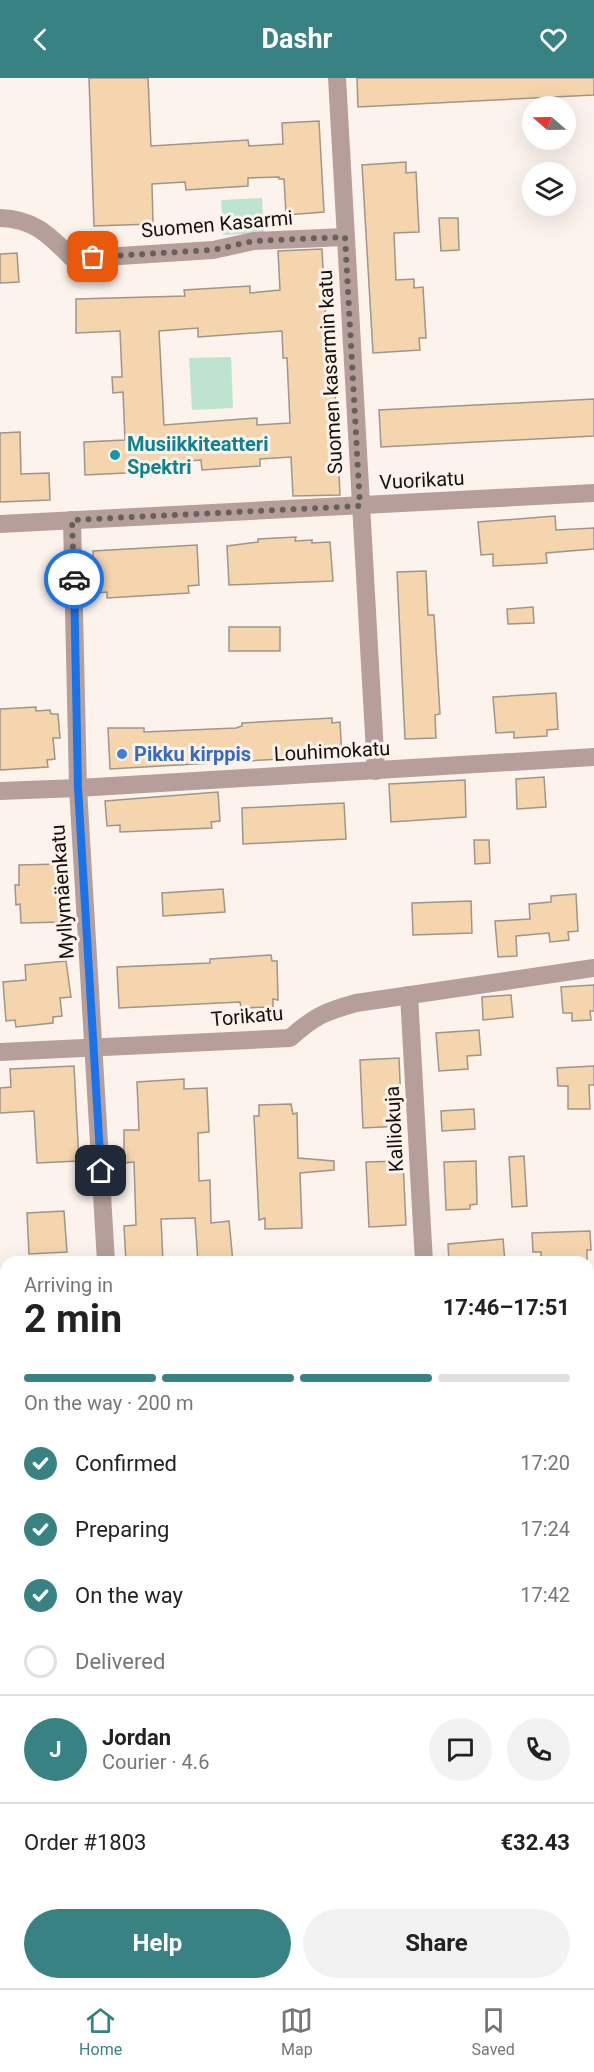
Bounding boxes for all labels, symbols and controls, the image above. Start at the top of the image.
icon: back [24,23,57,56]
text: Dashr [262,23,332,55]
icon: heart [537,23,570,56]
north arrow [522,96,576,150]
map controls [522,96,576,216]
button: layers [522,162,576,216]
street label: Suomen Kasarmi [140,205,294,243]
pin [67,231,118,282]
icon: bag [76,240,109,273]
street label: Suomen kasarmin katu [313,269,347,475]
place label: Musiikkiteatteri Spektri [127,432,268,479]
marker: Musiikkiteatteri Spektri [108,448,122,462]
street label: Vuorikatu [379,466,465,494]
courier [44,549,104,609]
icon: car [58,563,91,596]
street label: Louhimokatu [273,736,391,766]
place label: Pikku kirppis [134,742,251,766]
marker: Pikku kirppis [115,747,129,761]
street label: Myllymäenkatu [45,824,79,960]
street label: Torikatu [210,1001,284,1031]
street label: Kalliokuja [380,1085,408,1173]
pin [75,1145,126,1196]
icon: home [84,1154,117,1187]
text: Arriving in [24,1273,113,1297]
text: 17:46–17:51 [443,1295,570,1320]
text: 2 min [24,1296,122,1342]
text: On the way · 200 m [24,1391,193,1415]
icon: check [24,1447,57,1480]
text: Confirmed [75,1451,177,1476]
text: 17:20 [520,1451,570,1475]
icon: check [24,1513,57,1546]
text: Preparing [75,1517,169,1542]
text: 17:24 [520,1517,570,1541]
icon: check [24,1579,57,1612]
text: On the way [75,1583,183,1608]
text: 17:42 [520,1583,570,1607]
text: Delivered [75,1649,165,1674]
button: chat [429,1718,492,1781]
button: phone [507,1718,570,1781]
text: Jordan [102,1725,171,1750]
text: J [49,1737,62,1762]
text: Courier · 4.6 [102,1750,209,1774]
text: Order #1803 [24,1830,146,1855]
text: €32.43 [501,1830,570,1855]
button: Help [24,1909,291,1978]
button: Share [303,1909,570,1978]
tab: Home [79,2004,122,2059]
tab: Map [280,2004,313,2059]
tab: Saved [472,2004,515,2059]

